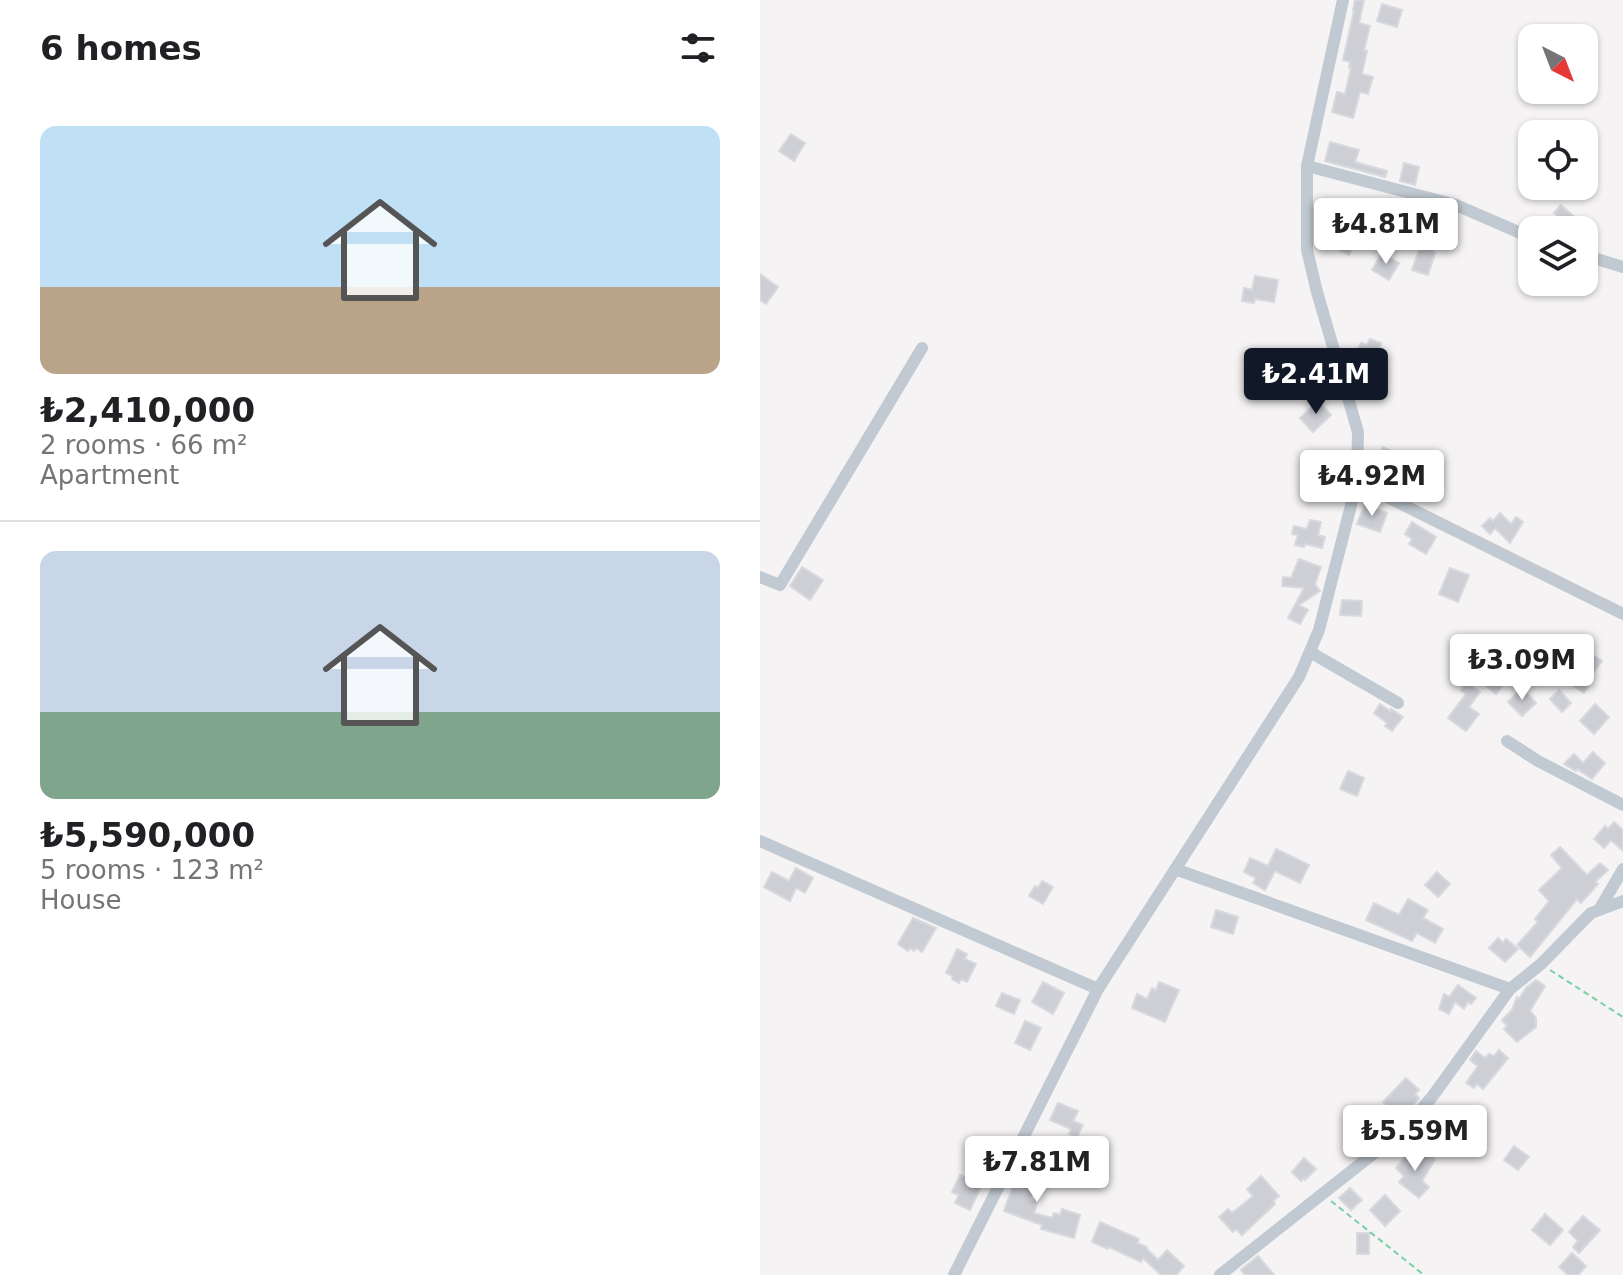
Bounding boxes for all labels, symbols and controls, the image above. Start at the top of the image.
north arrow [1518,24,1598,104]
map controls [1518,24,1598,296]
icon: filters [676,26,720,70]
text: 6 homes [40,28,202,68]
button: locate [1518,120,1598,200]
icon: home [308,178,452,322]
pin: ₺4.81M [1321,198,1451,266]
text: ₺4.81M [1332,209,1440,239]
button: layers [1518,216,1598,296]
pin: ₺2.41M [1251,348,1381,416]
text: ₺2.41M [1262,359,1370,389]
text: ₺2,410,000 [40,390,255,430]
text: 2 rooms · 66 m² [40,430,248,460]
pin: ₺4.92M [1307,450,1437,518]
text: Apartment [40,460,179,490]
text: ₺4.92M [1318,461,1426,491]
icon: home [308,603,452,747]
pin: ₺3.09M [1457,634,1587,702]
text: ₺3.09M [1468,645,1576,675]
text: ₺5,590,000 [40,815,255,855]
text: 5 rooms · 123 m² [40,855,264,885]
text: House [40,885,121,915]
pin: ₺5.59M [1350,1105,1480,1173]
text: ₺5.59M [1361,1116,1469,1146]
pin: ₺7.81M [972,1136,1102,1204]
text: ₺7.81M [983,1147,1091,1177]

